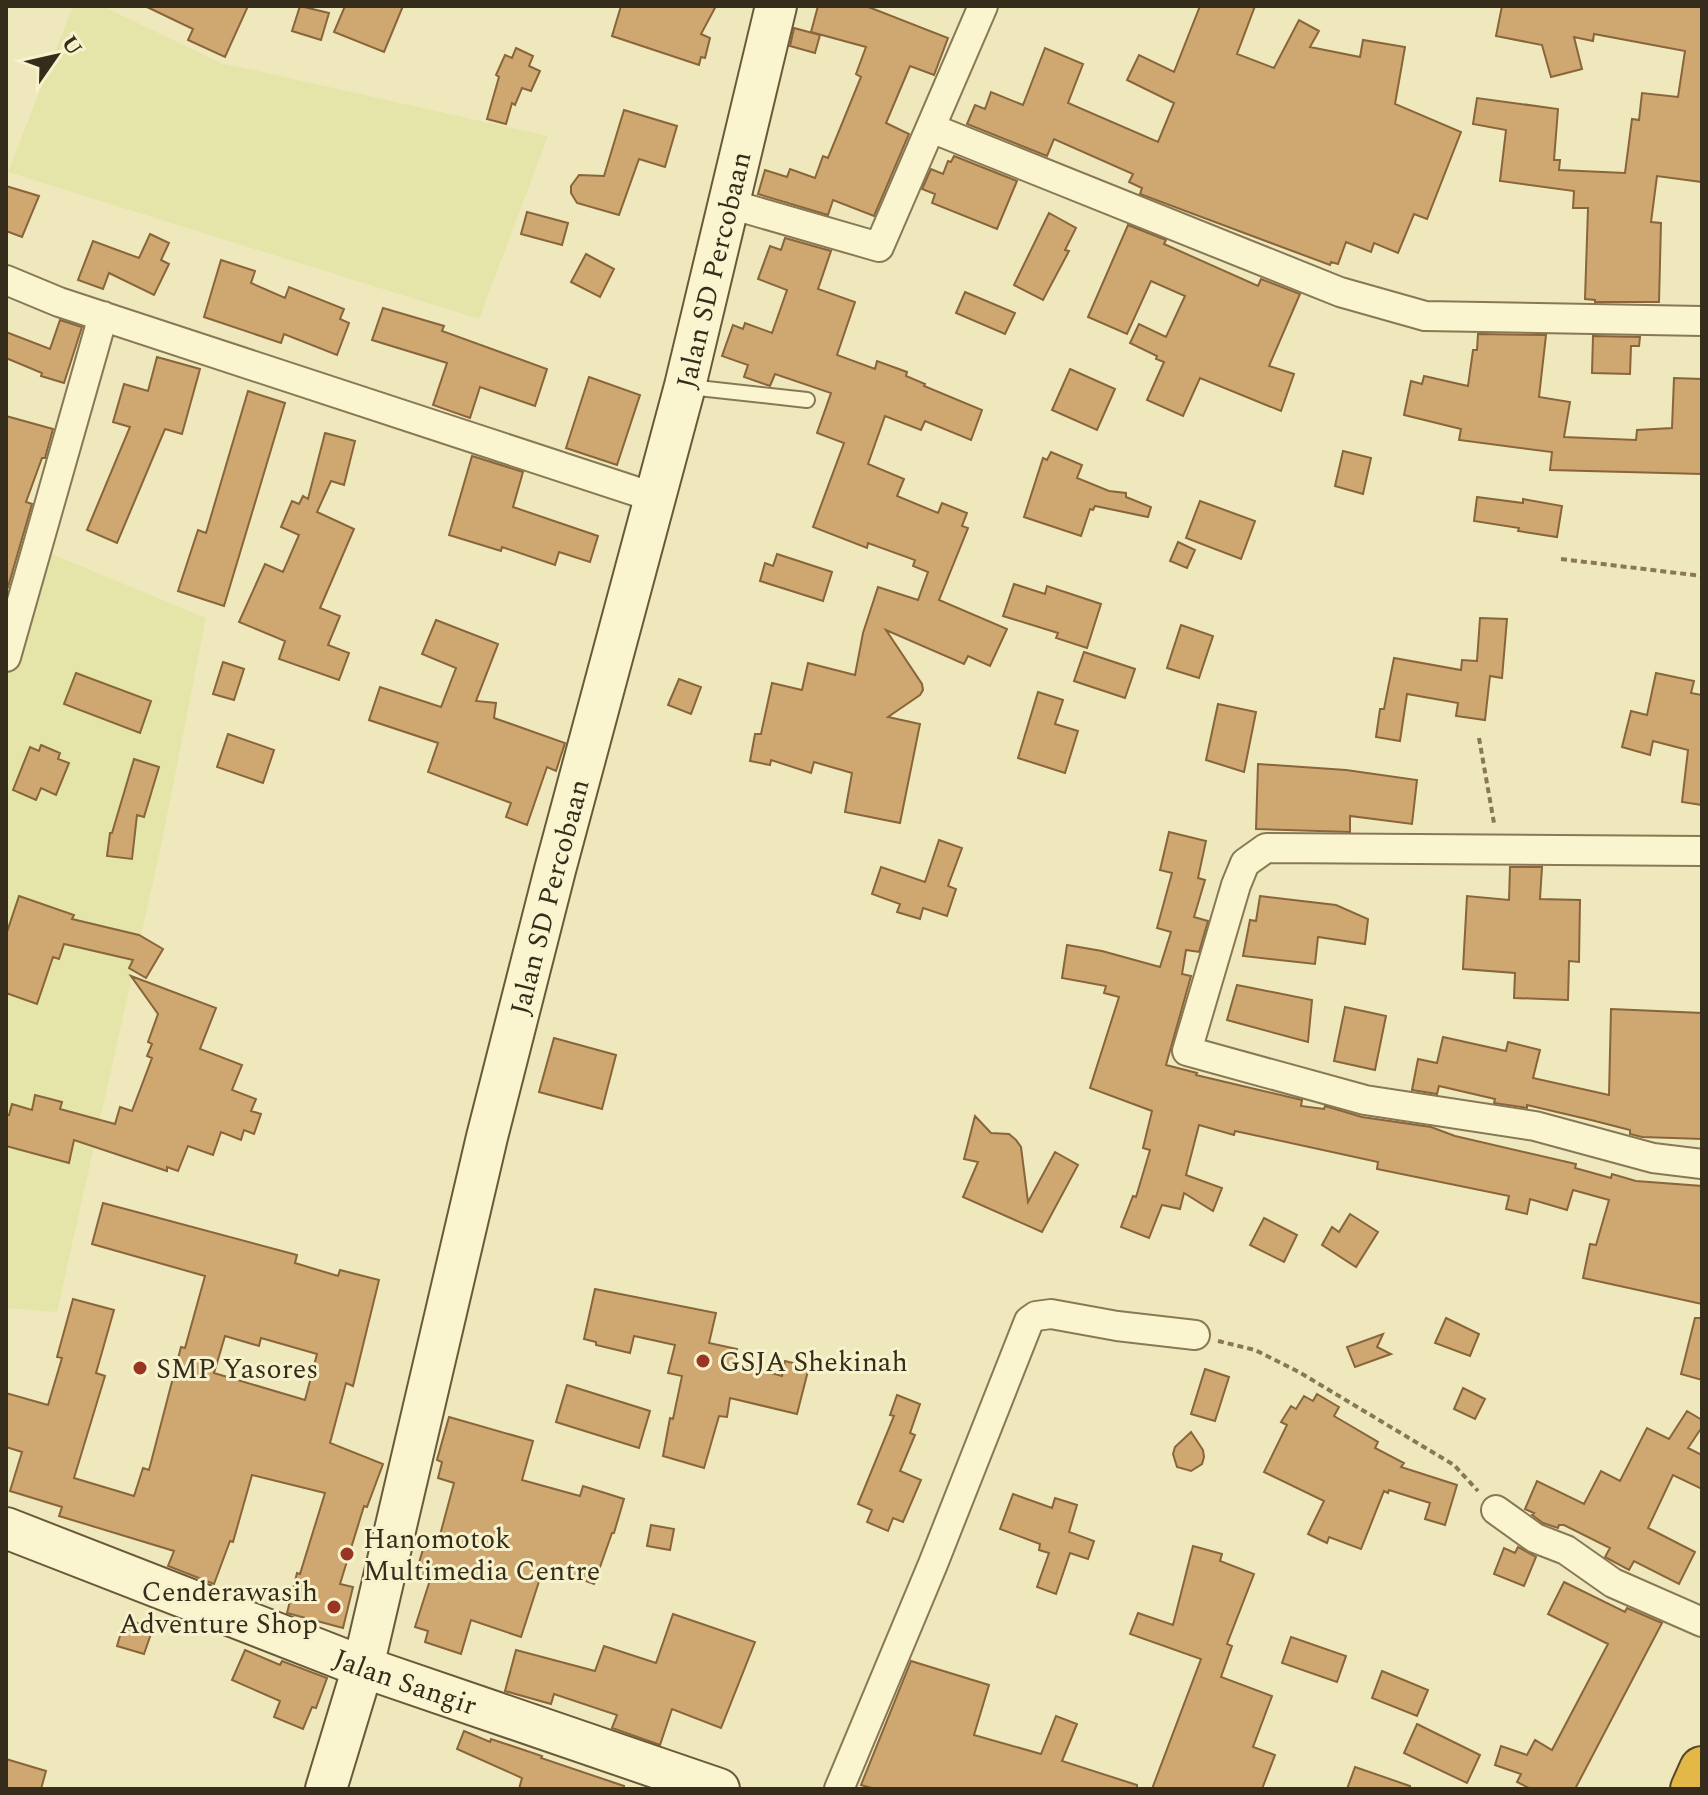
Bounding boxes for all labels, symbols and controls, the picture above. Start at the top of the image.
north arrow [16,16,96,96]
text: U [53,29,90,63]
street label: Jalan SD Percobaan [665,147,763,393]
street label: Jalan SD Percobaan [499,774,602,1020]
place label: GSJA Shekinah [719,1341,908,1384]
place label: SMP Yasores [156,1348,318,1391]
marker: GSJA Shekinah [694,1352,712,1370]
marker: SMP Yasores [131,1359,149,1377]
place label: Hanomotok Multimedia Centre [363,1518,600,1593]
marker: Hanomotok Multimedia Centre [338,1545,356,1563]
place label: Cenderawasih Adventure Shop [119,1571,318,1646]
marker: Cenderawasih Adventure Shop [325,1598,343,1616]
street label: Jalan Sangir [327,1638,483,1728]

